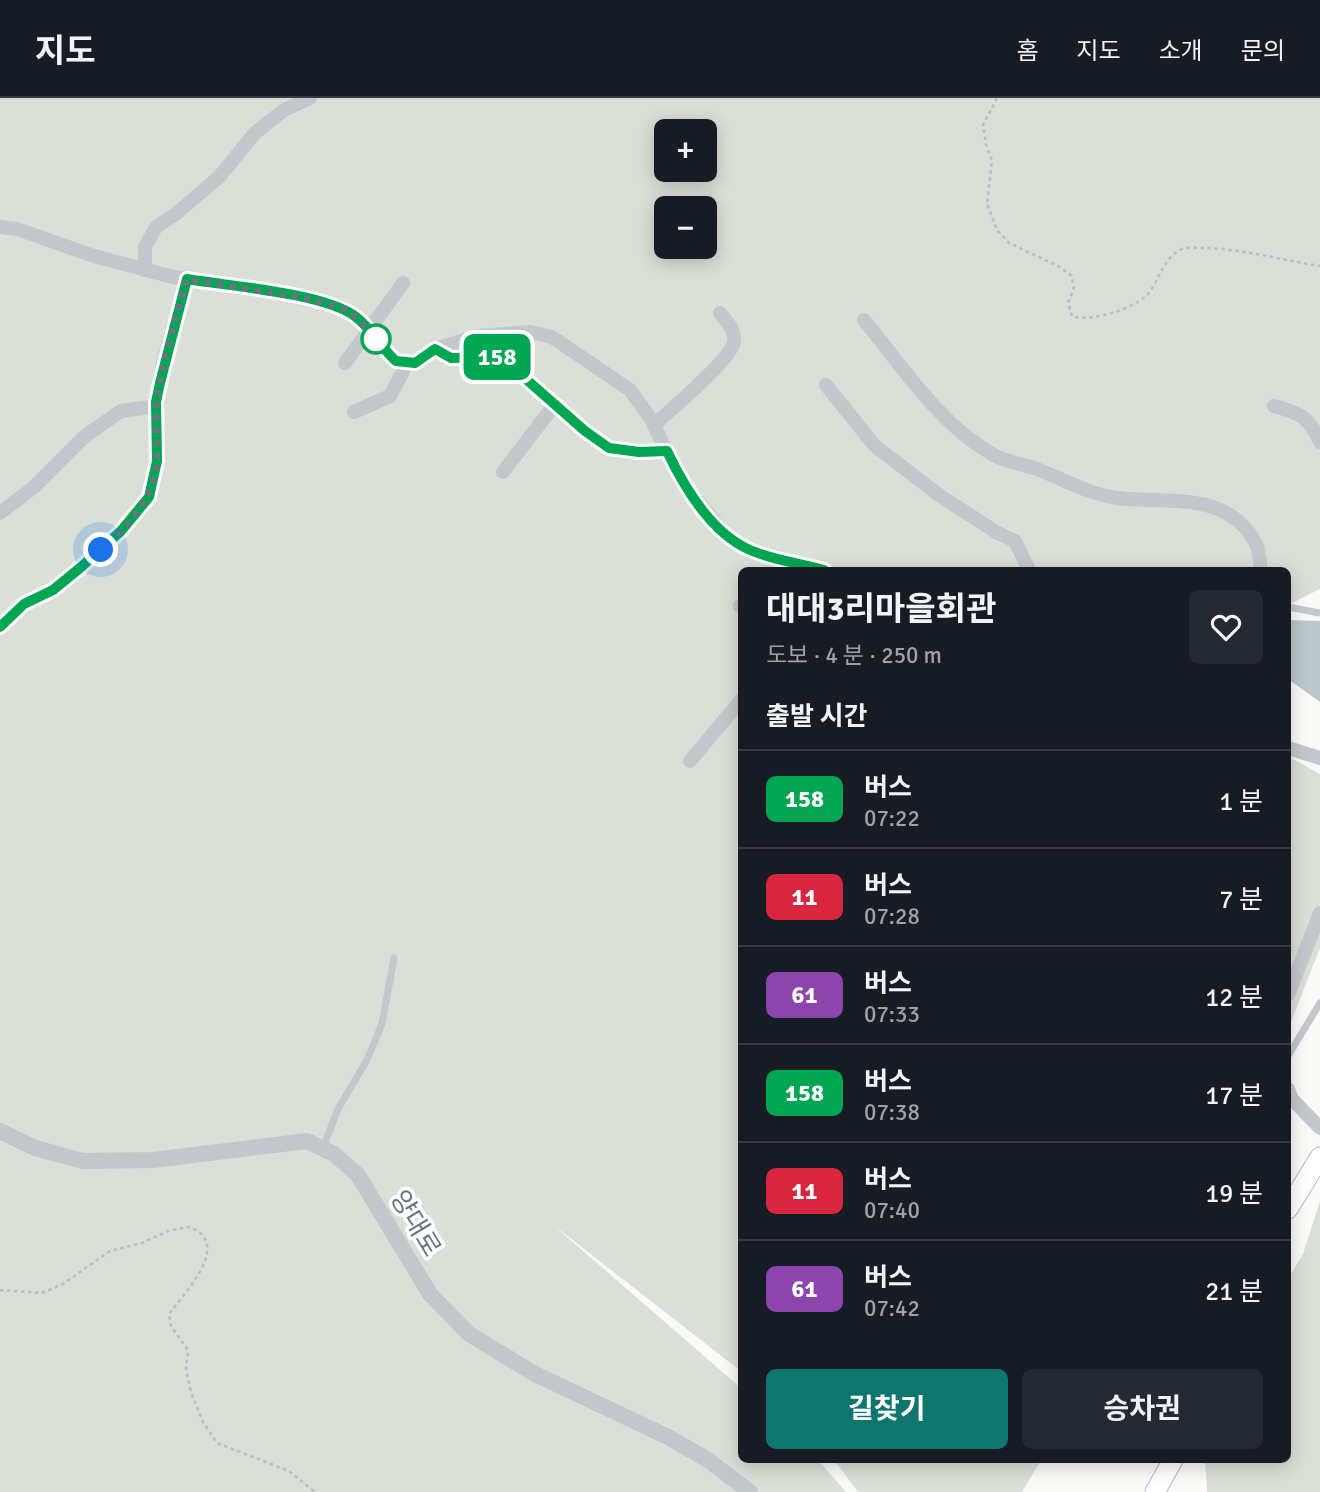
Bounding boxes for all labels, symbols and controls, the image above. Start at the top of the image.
text: 지도 [35,31,96,72]
text: 홈 [1016,36,1038,66]
text: 지도 [1076,36,1121,66]
text: 소개 [1159,36,1203,66]
text: 문의 [1241,36,1285,66]
map controls [654,119,717,259]
button: + [654,119,717,182]
button: − [654,196,717,259]
unlabelled marker [361,324,391,354]
line badge: 158 [457,334,537,380]
text: 158 [478,342,516,372]
your location [83,532,118,567]
text: 대대3리마을회관 [766,589,996,630]
button: heart [1189,590,1263,664]
text: 도보 · 4 분 · 250 m [766,641,942,670]
text: 출발 시간 [766,701,867,733]
text: 버스 [864,772,912,804]
text: 158 [785,784,824,814]
text: 1 분 [1219,786,1263,818]
text: 07:22 [864,804,920,833]
text: 버스 [864,870,912,902]
text: 11 [792,882,817,912]
text: 7 분 [1219,884,1263,916]
text: 07:28 [864,902,920,931]
text: 버스 [864,968,912,1000]
text: 61 [792,980,817,1010]
text: 12 분 [1205,982,1263,1014]
text: 07:33 [864,1000,920,1029]
text: 버스 [864,1066,912,1098]
text: 158 [785,1078,824,1108]
text: 17 분 [1205,1080,1263,1112]
text: 07:38 [864,1098,920,1127]
text: 버스 [864,1164,912,1196]
text: 11 [792,1176,817,1206]
text: 19 분 [1205,1178,1263,1210]
street label: 양대로 [383,1185,447,1263]
text: 07:40 [864,1196,920,1225]
text: 버스 [864,1262,912,1294]
text: 61 [792,1274,817,1304]
text: 21 분 [1205,1276,1263,1308]
text: 07:42 [864,1294,920,1323]
button: 길찾기 [766,1369,1008,1449]
button: 승차권 [1022,1369,1263,1449]

